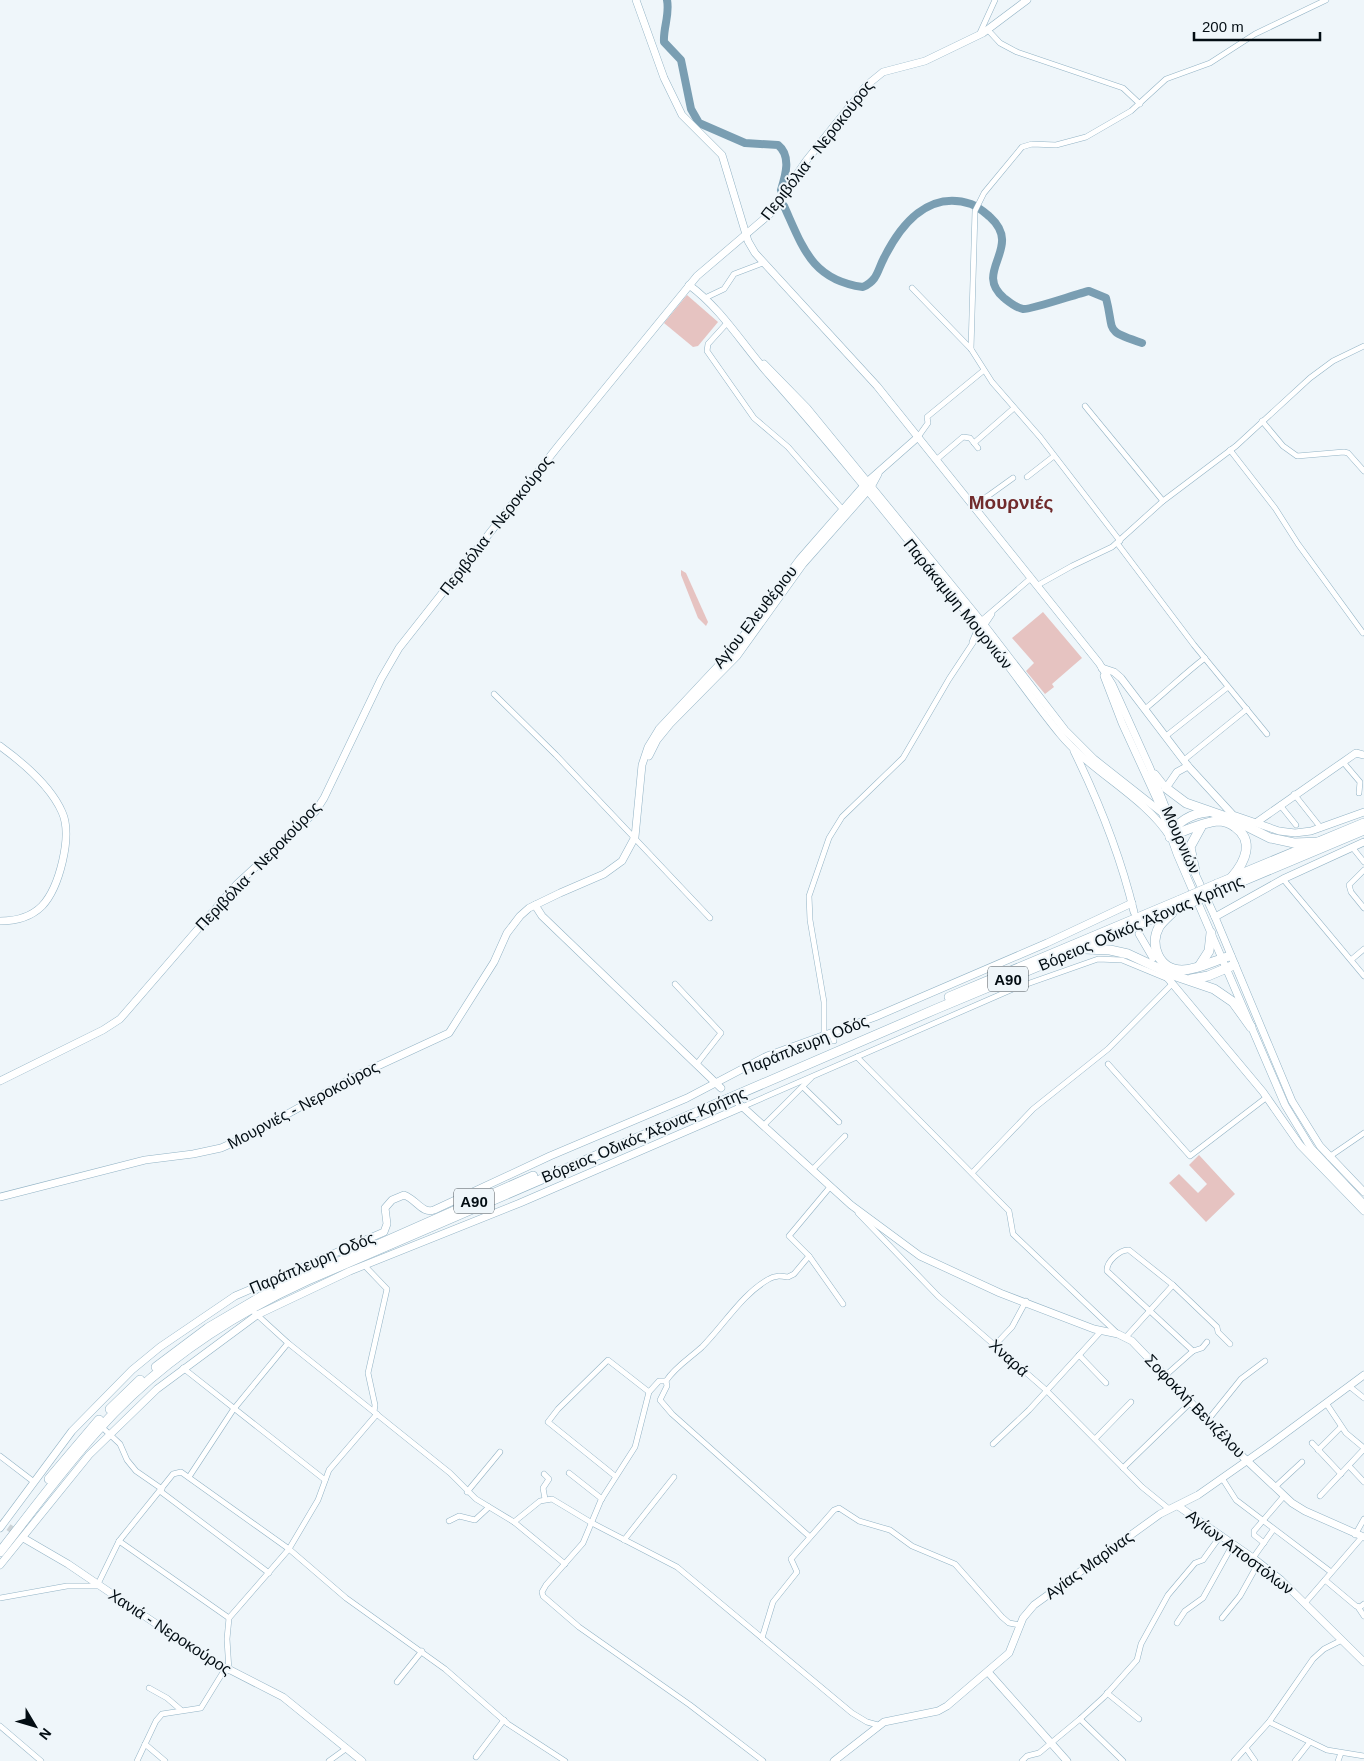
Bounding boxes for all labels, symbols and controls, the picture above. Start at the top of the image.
scale bar [1194,10,1320,42]
text: 200 m [1202,18,1244,35]
street label: Περιβόλια - Νεροκούρος [757,77,877,223]
street label: Περιβόλια - Νεροκούρος [436,452,556,598]
district label: Μουρνιές [969,492,1053,513]
street label: Παράκαμψη Μουρνιών [900,536,1016,672]
street label: Αγίου Ελευθέριου [710,563,800,671]
street label: Περιβόλια - Νεροκούρος [192,798,324,934]
street label: Μουρνιών [1159,804,1203,876]
street label: Βόρειος Οδικός Άξονας Κρήτης [1036,872,1247,975]
road number: Α90 [988,966,1028,992]
street label: Παράπλευρη Οδός [739,1012,871,1078]
street label: Μουρνιές - Νεροκούρος [225,1058,382,1152]
street label: Βόρειος Οδικός Άξονας Κρήτης [539,1084,750,1187]
road number: Α90 [454,1188,494,1214]
street label: Παράπλευρη Οδός [247,1229,377,1297]
street label: Χναρά [986,1336,1032,1380]
street label: Σοφοκλή Βενιζέλου [1141,1351,1248,1462]
street label: Αγίων Αποστόλων [1183,1506,1297,1598]
street label: Αγίας Μαρίνας [1042,1528,1136,1602]
street label: Χανιά - Νεροκούρος [105,1586,235,1678]
north arrow [10,1701,60,1751]
text: N [36,1725,55,1743]

